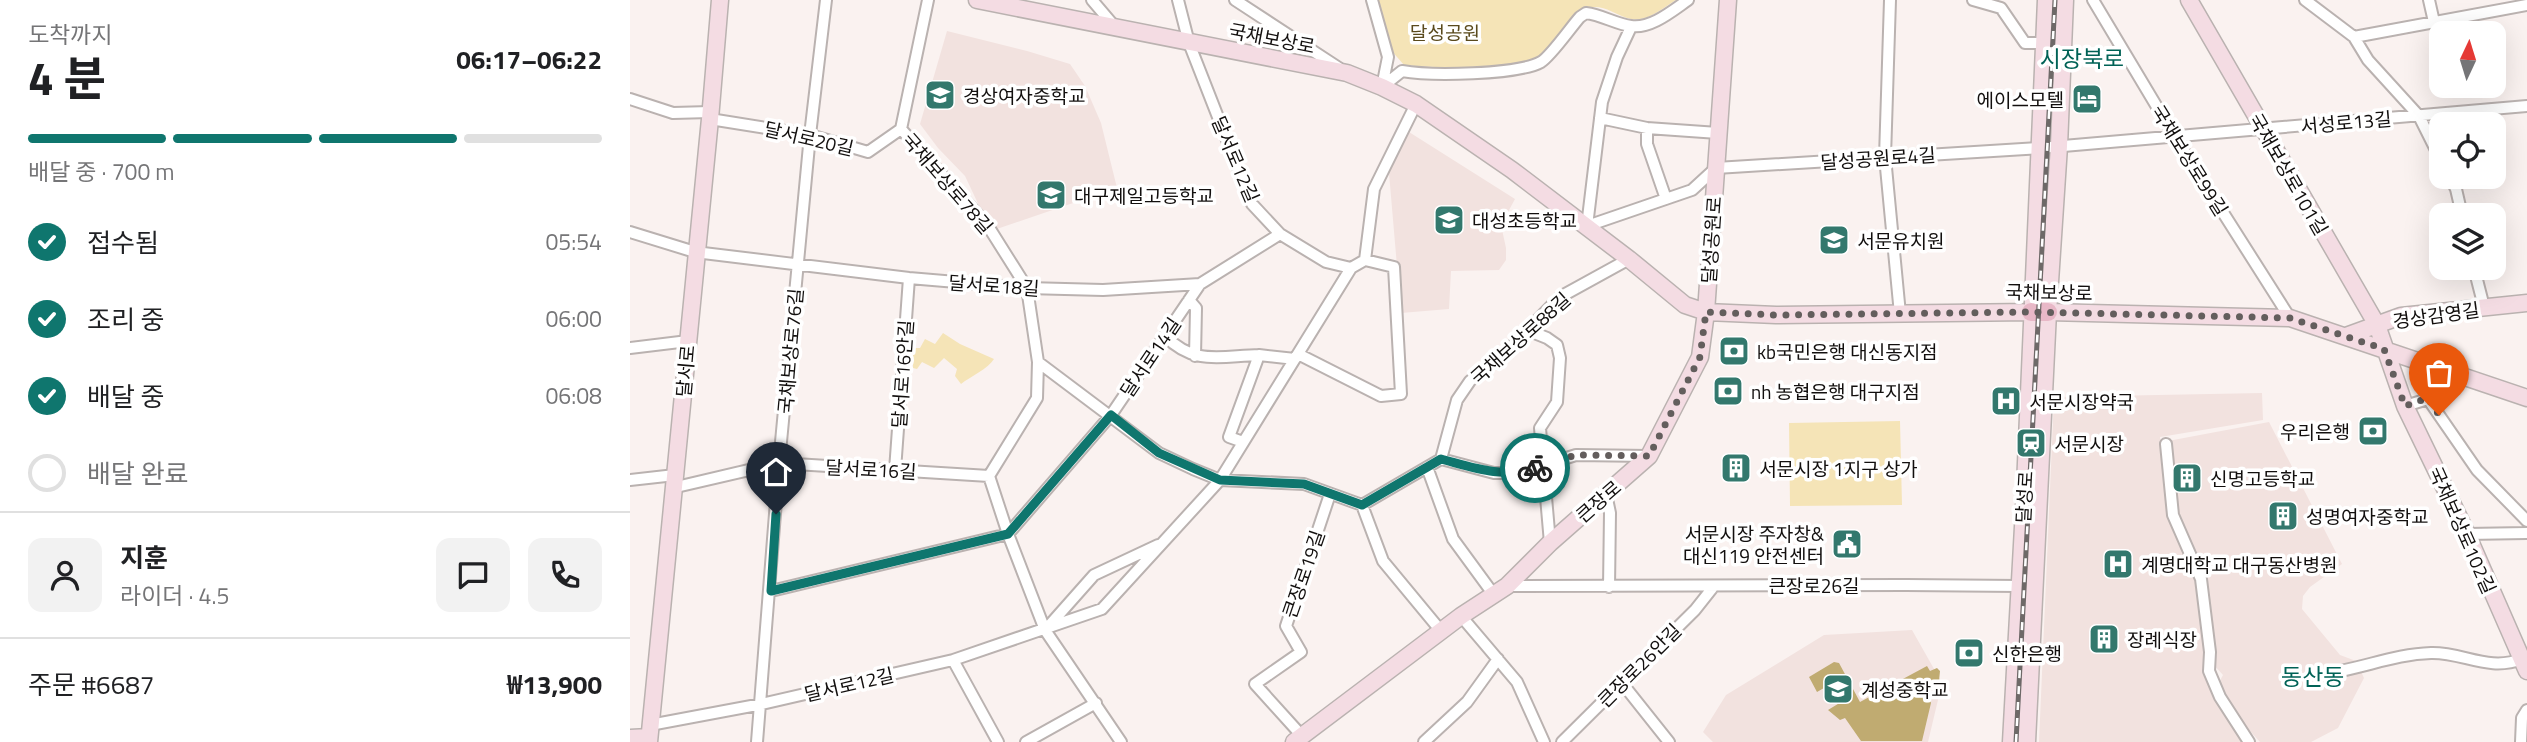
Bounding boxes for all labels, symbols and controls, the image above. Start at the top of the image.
street label: 국채보상로 [1226,15,1318,61]
text: 도착까지 [28,17,113,52]
park label: 달성공원 [1410,18,1480,47]
north arrow [2429,21,2506,98]
map controls [2429,21,2506,280]
text: 06:17–06:22 [456,40,602,79]
district label: 시장북로 [2040,41,2124,76]
text: 4 분 [28,43,106,113]
school or university icon: 경상여자중학교 [923,78,957,112]
place label: 경상여자중학교 [963,81,1085,110]
hotel icon: 에이스모텔 [2070,82,2104,116]
place label: 에이스모텔 [1977,85,2064,114]
street label: 국채보상로99길 [2144,99,2236,221]
street label: 서성로13길 [2299,104,2393,140]
street label: 국채보상로101길 [2242,108,2336,240]
street label: 달서로12길 [1205,111,1267,207]
button: locate [2429,112,2506,189]
street label: 달서로20길 [761,114,857,162]
street label: 국채보상로78길 [896,126,1000,240]
street label: 달성공원로4길 [1819,140,1937,176]
text: 배달 중 · 700 m [28,154,175,189]
school or university icon: 대구제일고등학교 [1034,178,1068,212]
place label: 대구제일고등학교 [1074,181,1214,210]
street label: 달성공원로 [1693,195,1729,285]
school or university icon: 대성초등학교 [1432,203,1466,237]
button: layers [2429,203,2506,280]
place label: 대성초등학교 [1472,206,1577,235]
icon: check [28,223,66,261]
text: 접수됨 [87,223,159,262]
school or university icon: 서문유치원 [1817,223,1851,257]
text: 05:54 [545,224,602,259]
place label: 서문유치원 [1857,226,1944,255]
street label: 달서로18길 [947,267,1041,303]
street label: 국채보상로 [2005,277,2093,307]
street label: 국채보상로88길 [1463,285,1577,391]
street label: 국채보상로76길 [770,287,810,415]
street label: 경상감영길 [2391,295,2481,335]
icon: check [28,300,66,338]
text: 조리 중 [87,300,164,339]
text: 06:00 [545,301,602,336]
street label: 달서로14길 [1112,311,1188,403]
street label: 달서로16안길 [884,319,920,429]
bank icon: kb국민은행 대신동지점 [1717,334,1751,368]
place label: kb국민은행 대신동지점 [1757,337,1938,366]
pin [2409,343,2469,415]
street label: 달서로 [668,344,702,398]
icon: bag [2420,354,2458,392]
bank icon: nh 농협은행 대구지점 [1711,374,1745,408]
icon: check [28,377,66,415]
text: 배달 중 [87,377,164,416]
place label: nh 농협은행 대구지점 [1751,377,1920,406]
text: 06:08 [545,378,602,413]
hospital icon: 서문시장약국 [1989,384,2023,418]
place label: 서문시장약국 [2029,387,2134,416]
bank icon: 우리은행 [2356,414,2390,448]
place label: 우리은행 [2280,417,2350,446]
station icon: 서문시장 [2014,426,2048,460]
place label: 서문시장 [2054,429,2124,458]
courier [1500,433,1570,503]
pin [746,442,806,514]
icon: bike [1516,449,1554,487]
building icon: 서문시장 1지구 상가 [1719,451,1753,485]
street label: 달서로16길 [825,452,917,486]
icon: home [757,453,795,491]
text: 배달 완료 [87,454,188,493]
place label: 서문시장 1지구 상가 [1759,454,1918,483]
building icon: 신명고등학교 [2170,461,2204,495]
street label: 국채보상로102길 [2422,462,2504,598]
place label: 신명고등학교 [2210,464,2315,493]
street label: 달성로 [2008,470,2040,524]
street label: 큰장로 [1569,473,1627,529]
building icon: 성명여자중학교 [2266,499,2300,533]
place label: 성명여자중학교 [2306,502,2428,531]
place label: 서문시장 주자창& 대신119 안전센터 [1683,519,1824,570]
street label: 큰장로19길 [1274,526,1332,622]
public building icon: 서문시장 주자창& 대신119 안전센터 [1830,527,1864,561]
button: person [28,538,102,612]
text: 지훈 [120,538,168,577]
button: chat [436,538,510,612]
button: phone [528,538,602,612]
hospital icon: 계명대학교 대구동산병원 [2101,547,2135,581]
place label: 계명대학교 대구동산병원 [2141,550,2337,579]
street label: 큰장로26길 [1768,571,1860,600]
text: 라이더 · 4.5 [120,578,229,613]
street label: 큰장로26안길 [1590,616,1688,714]
building icon: 장례식장 [2087,622,2121,656]
place label: 장례식장 [2127,625,2197,654]
bank icon: 신한은행 [1952,636,1986,670]
place label: 신한은행 [1992,639,2062,668]
district label: 동산동 [2281,659,2345,694]
street label: 달서로12길 [801,660,897,708]
text: 주문 #6687 [28,665,154,704]
text: ₩13,900 [507,665,602,704]
school or university icon: 계성중학교 [1821,672,1855,706]
place label: 계성중학교 [1861,675,1948,704]

